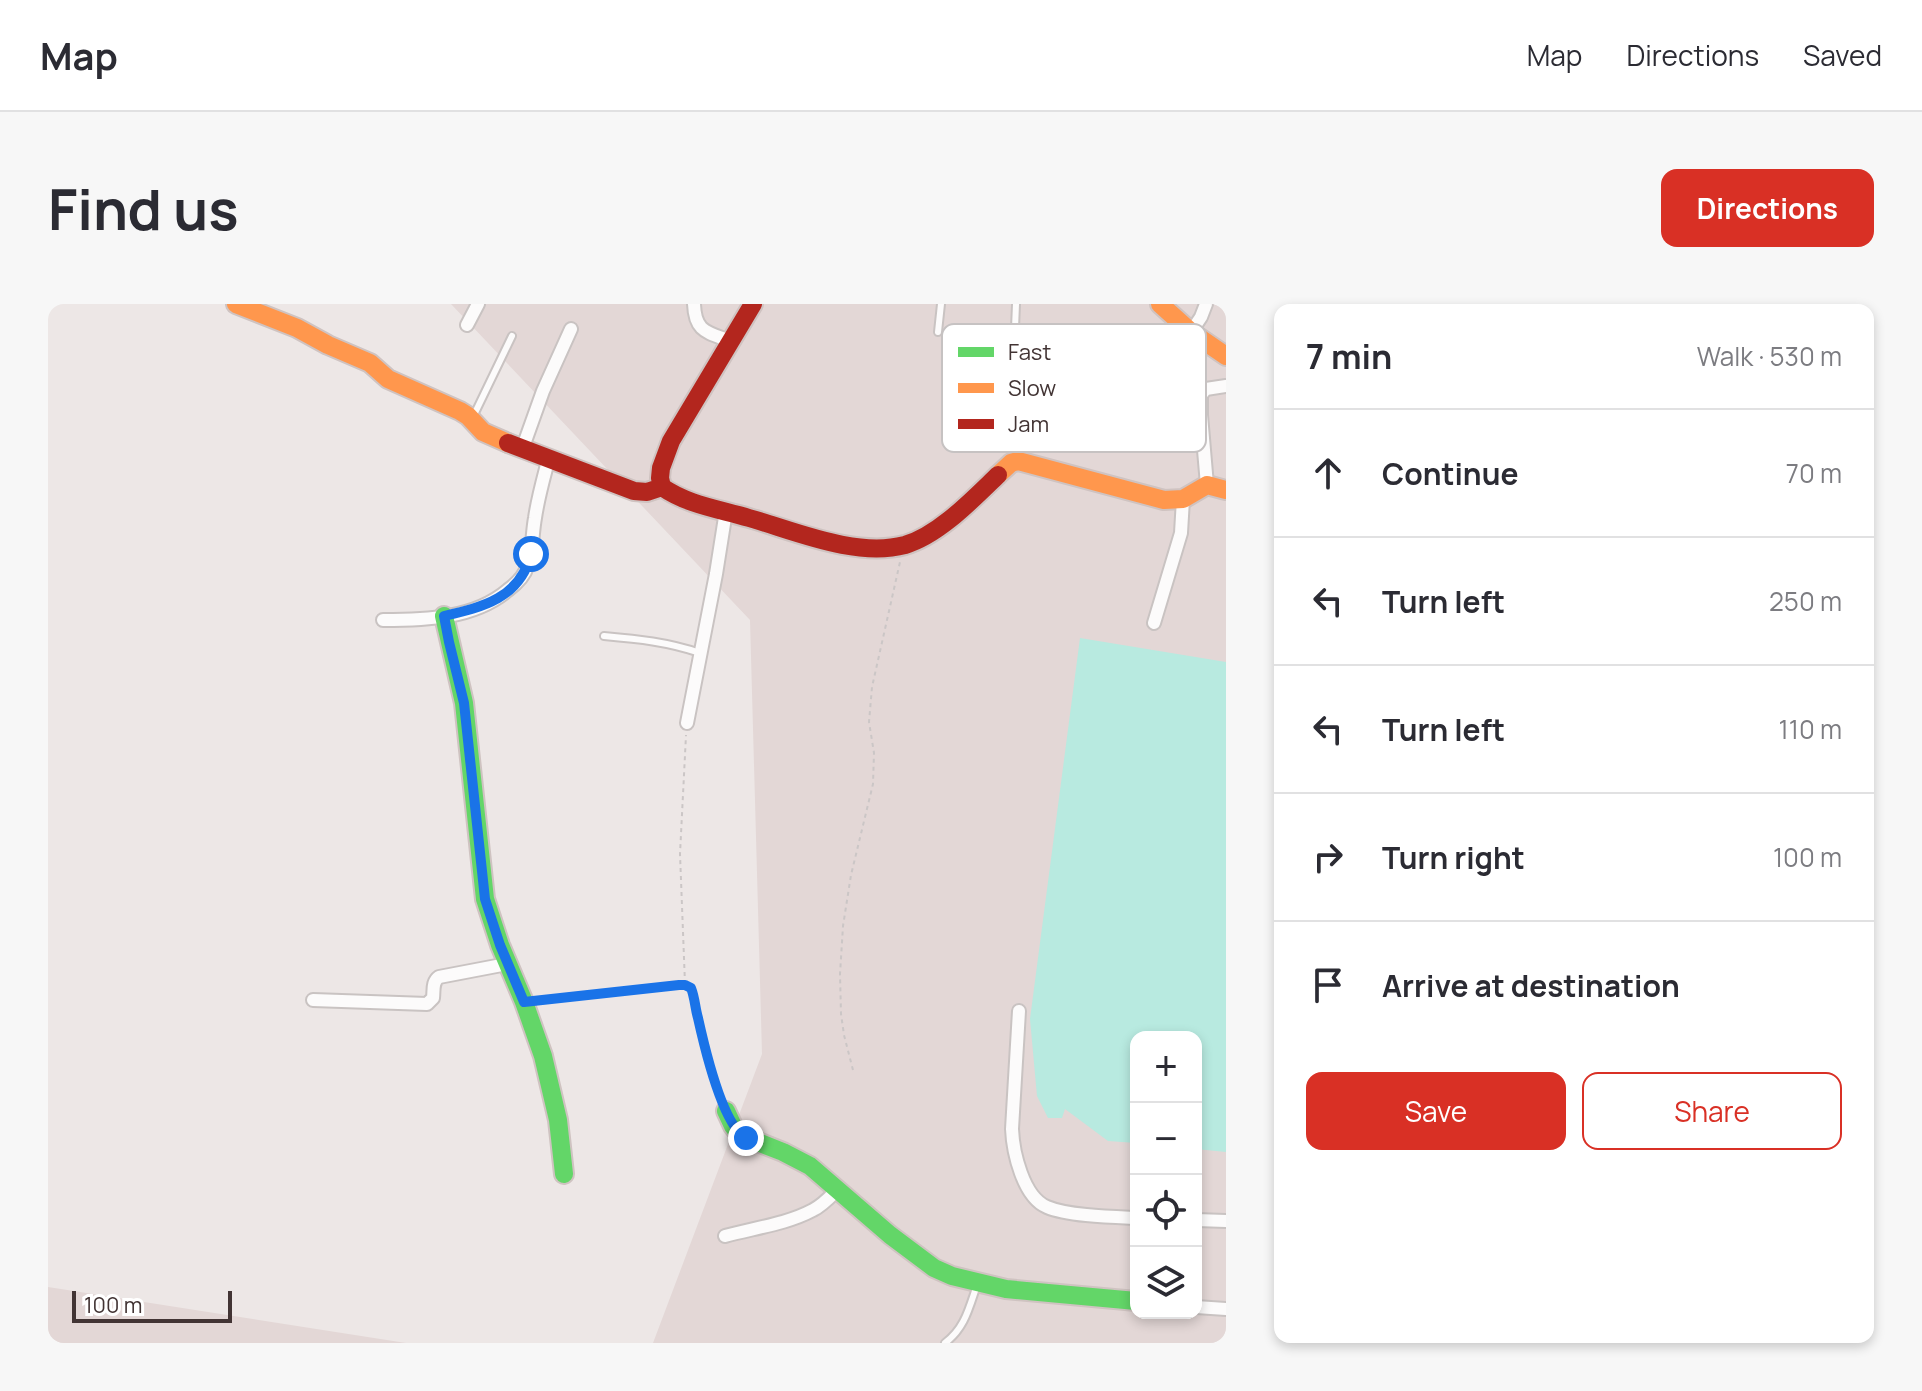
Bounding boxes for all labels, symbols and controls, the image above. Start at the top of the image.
text: Map [40,29,118,81]
text: Map [1527,36,1582,74]
text: Directions [1626,36,1759,74]
text: Saved [1803,36,1882,74]
button: Directions [1661,169,1874,247]
text: Find us [48,170,239,247]
legend [942,324,1206,452]
text: 7 min [1306,333,1392,379]
text: Fast [1008,337,1051,367]
text: Walk · 530 m [1697,338,1842,374]
text: Slow [1008,373,1056,403]
text: Jam [1008,409,1049,439]
icon: ahead [1306,451,1350,495]
text: Continue [1382,453,1518,494]
text: 70 m [1786,455,1842,491]
route start [513,536,549,572]
icon: left [1306,579,1350,623]
text: Turn left [1382,581,1505,622]
text: 250 m [1769,583,1842,619]
icon: left [1306,707,1350,751]
text: Turn left [1382,709,1505,750]
text: 110 m [1779,711,1842,747]
icon: right [1306,835,1350,879]
text: Turn right [1382,837,1525,878]
text: 100 m [1773,839,1842,875]
icon: arrive [1306,963,1350,1007]
text: Arrive at destination [1382,965,1680,1006]
map controls [1130,1031,1202,1319]
button: + [1130,1031,1202,1103]
button: Save [1306,1072,1566,1150]
button: Share [1582,1072,1842,1150]
button: − [1130,1103,1202,1175]
route end [728,1120,764,1156]
button: locate [1130,1175,1202,1247]
button: layers [1130,1247,1202,1319]
scale bar [72,1287,232,1323]
text: 100 m [84,1290,142,1320]

